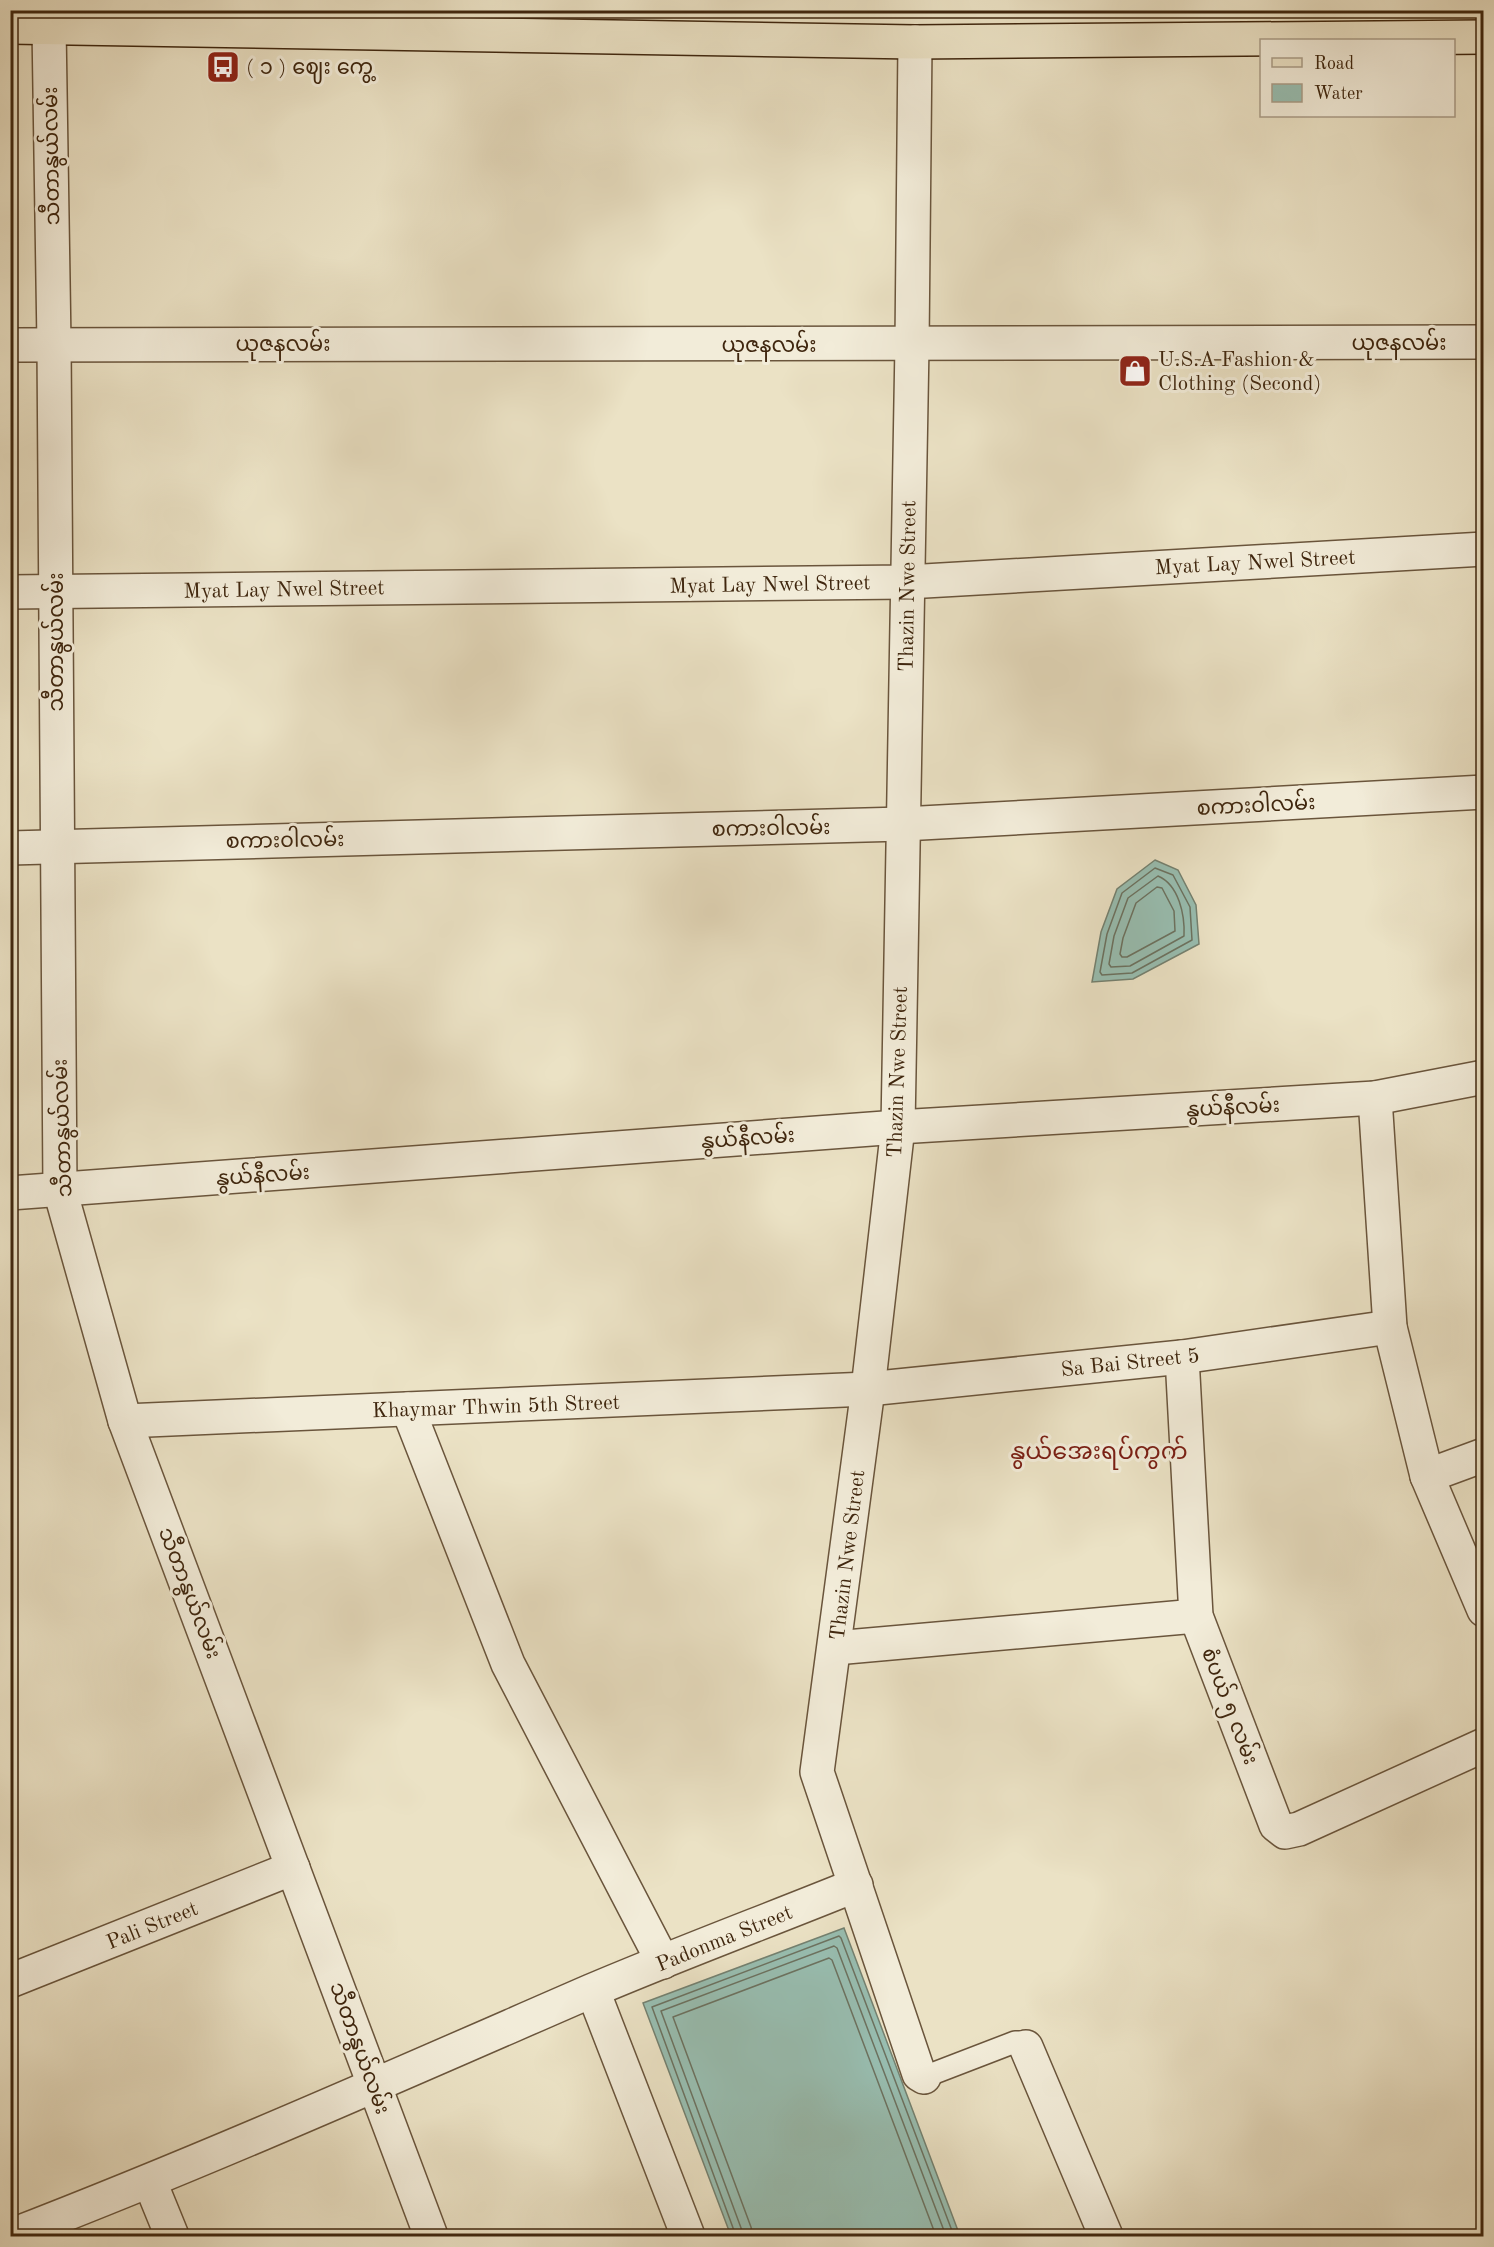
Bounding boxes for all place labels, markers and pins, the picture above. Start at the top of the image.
bus stop icon: ( ၁ ) ဈေး ကွေ့ [205,49,241,85]
place label: ( ၁ ) ဈေး ကွေ့ [246,58,376,84]
place label: U.S.A Fashion & Clothing (Second) [1158,350,1321,395]
shop icon: U.S.A Fashion & Clothing (Second) [1117,353,1153,389]

